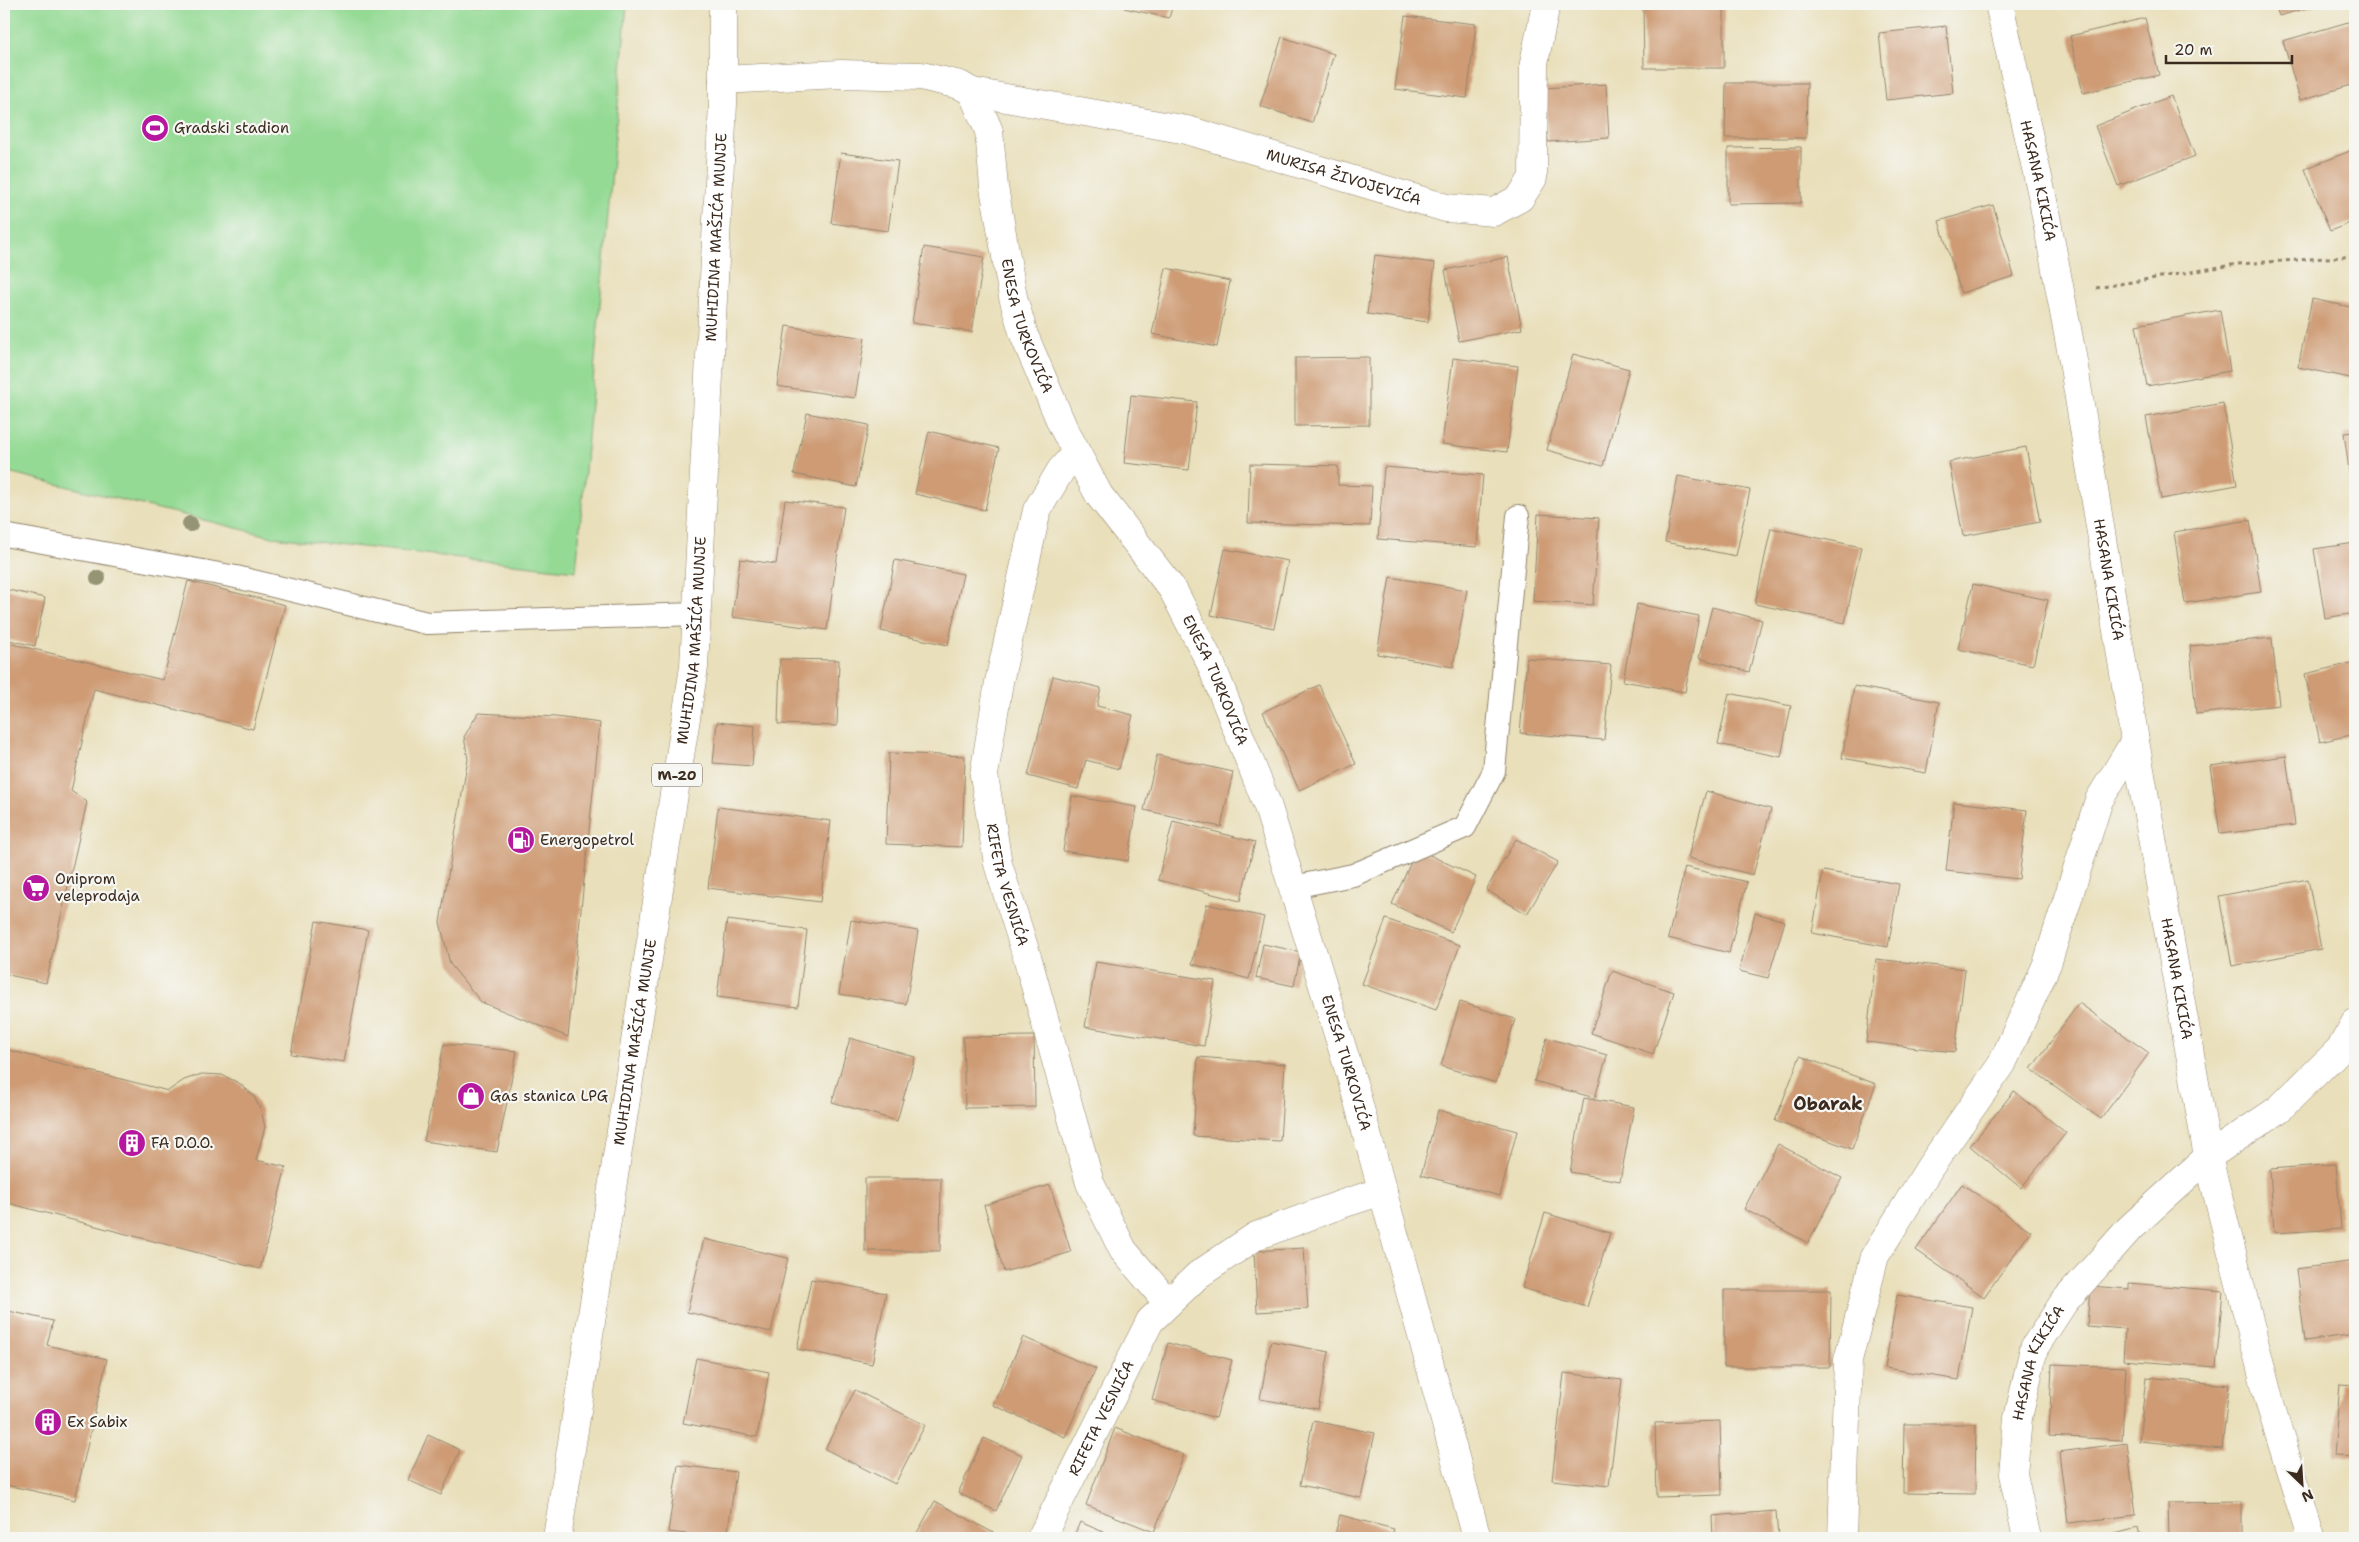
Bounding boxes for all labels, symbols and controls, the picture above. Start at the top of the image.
scale bar [2166,32,2293,64]
text: 20 m [2174,40,2213,60]
sports icon: Gradski stadion [140,113,170,143]
place label: Gradski stadion [174,118,289,138]
street label: HASANA KIKIĆA [2015,118,2060,243]
street label: MUHIDINA MAŠIĆA MUNJE [701,132,731,342]
street label: MURISA ŽIVOJEVIĆA [1264,144,1424,210]
street label: ENESA TURKOVIĆA [997,257,1058,396]
street label: HASANA KIKIĆA [2089,517,2128,642]
street label: MUHIDINA MAŠIĆA MUNJE [672,536,711,746]
street label: ENESA TURKOVIĆA [1177,611,1253,749]
road number: M-20 [652,764,702,786]
street label: RIFETA VESNIĆA [982,822,1033,949]
fuel station icon: Energopetrol [506,825,536,855]
place label: Energopetrol [540,830,634,850]
place label: Oniprom veleprodaja [55,869,140,906]
supermarket icon: Oniprom veleprodaja [21,873,51,903]
street label: HASANA KIKIĆA [2156,916,2197,1041]
street label: MUHIDINA MAŠIĆA MUNJE [609,937,661,1147]
street label: ENESA TURKOVIĆA [1316,992,1376,1133]
shop icon: Gas stanica LPG [456,1081,486,1111]
place label: Gas stanica LPG [490,1086,608,1106]
district label: Obarak [1793,1092,1863,1116]
building icon: FA D.O.O. [117,1128,147,1158]
place label: FA D.O.O. [151,1133,213,1153]
street label: HASANA KIKIĆA [2008,1301,2069,1423]
street label: RIFETA VESNIĆA [1064,1357,1139,1479]
building icon: Ex Sabix [33,1407,63,1437]
place label: Ex Sabix [67,1412,128,1432]
north arrow [2276,1460,2326,1510]
text: N [2299,1485,2316,1506]

